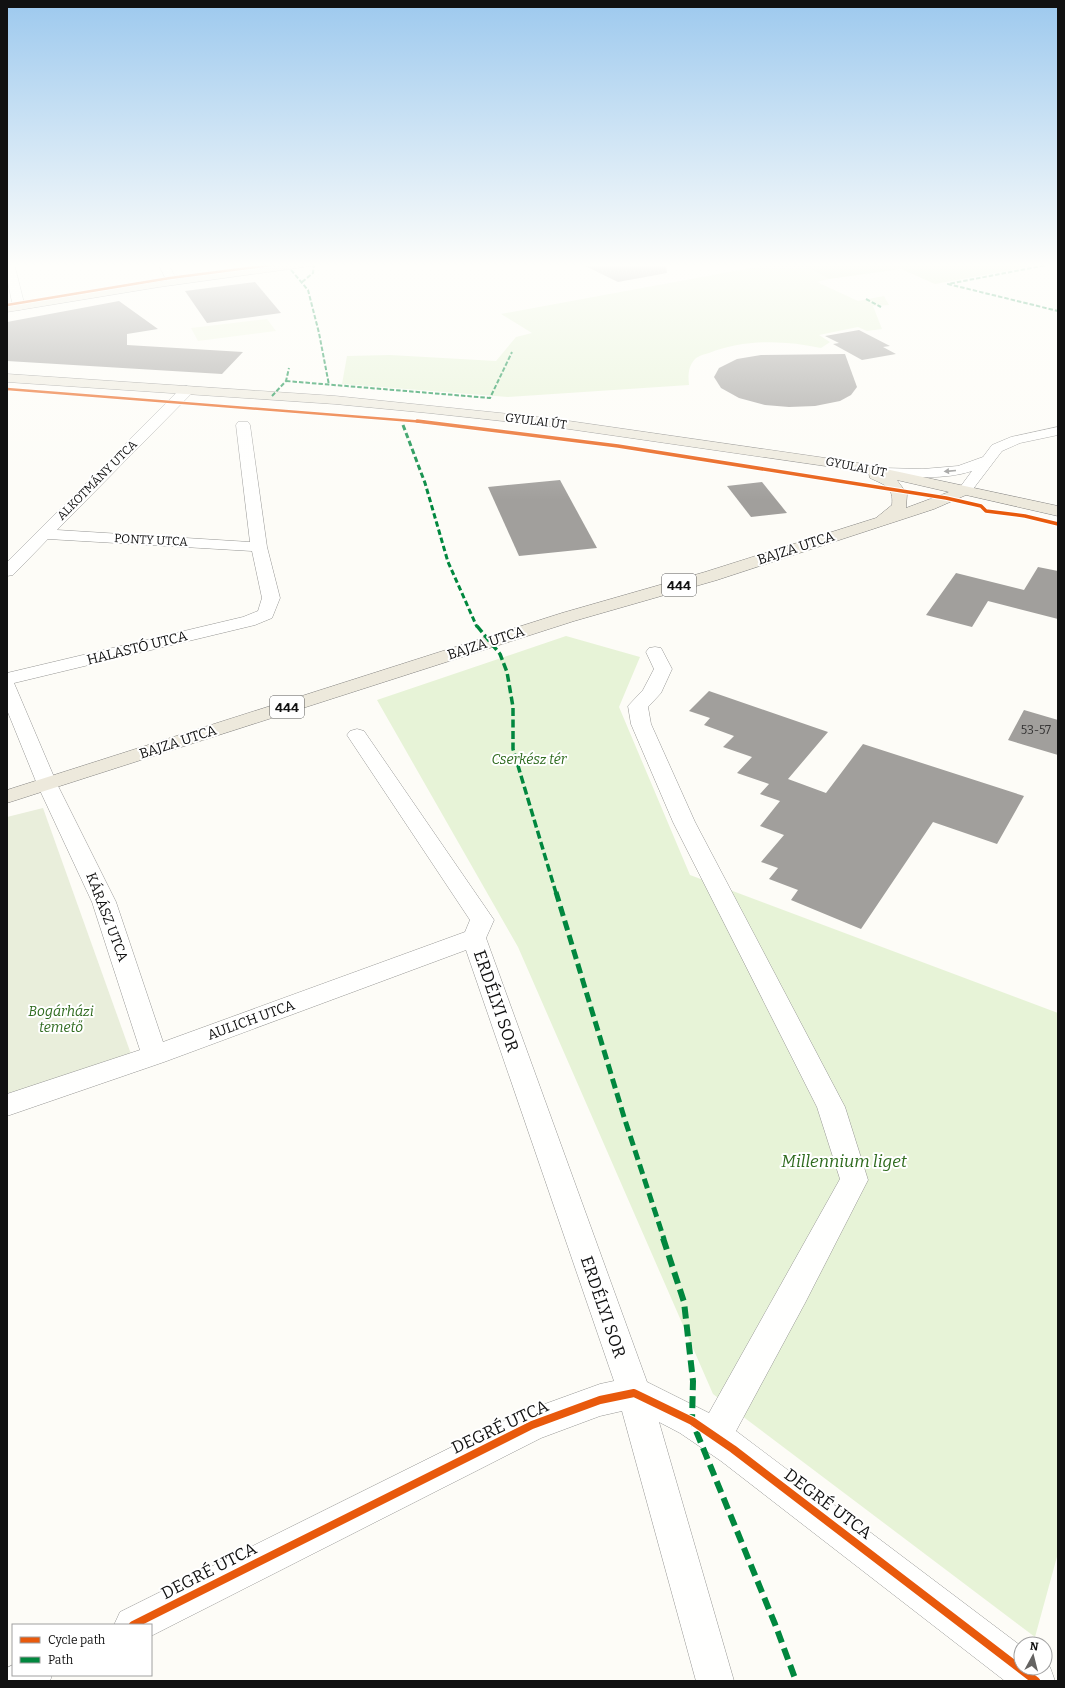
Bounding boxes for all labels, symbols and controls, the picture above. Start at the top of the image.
street label: GYULAI ÚT [504,409,568,432]
street label: ALKOTMÁNY UTCA [53,436,140,523]
street label: GYULAI ÚT [824,453,888,480]
one-way arrow [944,467,956,474]
street label: BAJZA UTCA [755,528,837,568]
street label: PONTY UTCA [114,531,189,549]
road number: 444 [662,574,696,596]
street label: BAJZA UTCA [445,623,527,663]
street label: HALASTÓ UTCA [85,626,189,669]
road number: 444 [270,696,304,718]
street label: BAJZA UTCA [137,722,219,762]
house number: 53-57 [1021,723,1051,737]
park label: Cserkész tér [492,751,568,768]
street label: KÁRÁSZ UTCA [82,870,133,964]
street label: ERDÉLYI SOR [469,947,523,1055]
street label: AULICH UTCA [205,996,297,1044]
park label: Bogárházi temető [28,1003,94,1036]
park label: Millennium liget [781,1151,908,1172]
street label: ERDÉLYI SOR [576,1253,630,1361]
street label: DEGRÉ UTCA [448,1395,552,1459]
street label: DEGRÉ UTCA [780,1464,876,1544]
street label: DEGRÉ UTCA [158,1538,260,1604]
legend [12,1624,152,1676]
text: Cycle path [48,1633,106,1647]
north arrow [1013,1636,1053,1676]
text: N [1029,1640,1040,1654]
text: Path [48,1653,74,1667]

